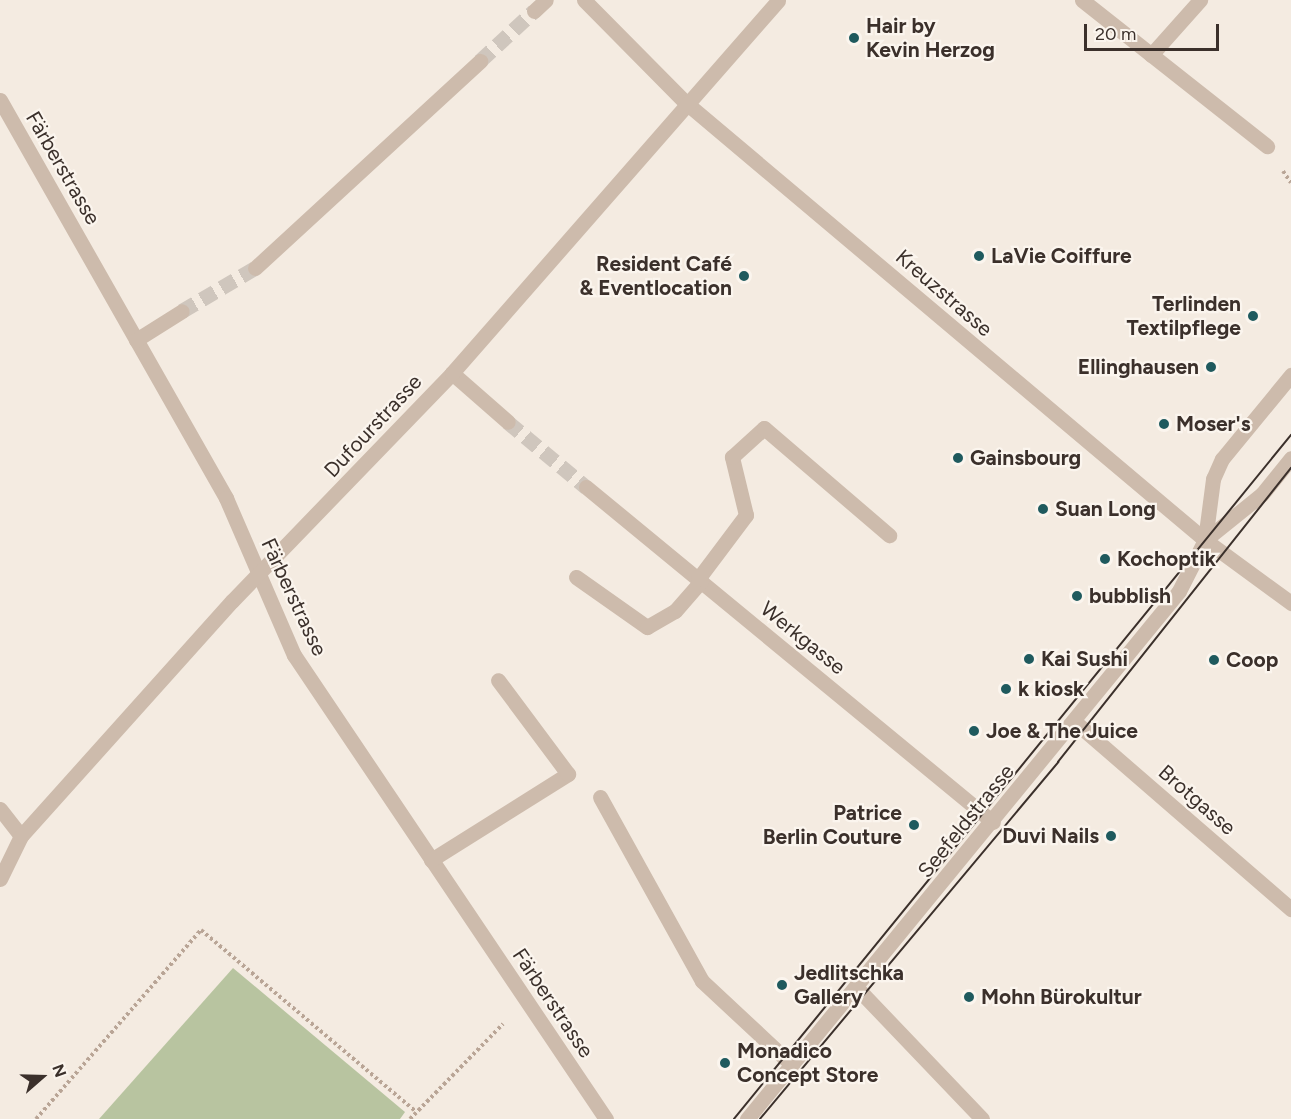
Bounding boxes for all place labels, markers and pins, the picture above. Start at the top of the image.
place label: Hair by Kevin Herzog [866,13,995,63]
marker: Hair by Kevin Herzog [847,31,861,45]
place label: LaVie Coiffure [991,243,1132,269]
marker: LaVie Coiffure [972,249,986,263]
place label: Resident Café & Eventlocation [580,251,732,301]
marker: Resident Café & Eventlocation [737,269,751,283]
place label: Terlinden Textilpflege [1127,291,1241,341]
marker: Terlinden Textilpflege [1246,309,1260,323]
place label: Ellinghausen [1078,354,1199,380]
marker: Ellinghausen [1204,360,1218,374]
place label: Moser's [1176,411,1251,437]
marker: Moser's [1157,417,1171,431]
place label: Gainsbourg [970,445,1081,471]
marker: Gainsbourg [951,451,965,465]
place label: Suan Long [1055,496,1156,522]
marker: Suan Long [1036,502,1050,516]
place label: Kochoptik [1117,546,1216,572]
marker: Kochoptik [1098,552,1112,566]
place label: bubblish [1089,583,1171,609]
marker: bubblish [1070,589,1084,603]
place label: Kai Sushi [1041,646,1128,672]
place label: Coop [1226,647,1278,673]
marker: Kai Sushi [1022,652,1036,666]
marker: Coop [1207,653,1221,667]
place label: k kiosk [1018,676,1084,702]
marker: k kiosk [999,682,1013,696]
place label: Joe & The Juice [986,718,1138,744]
marker: Joe & The Juice [967,724,981,738]
place label: Patrice Berlin Couture [763,800,902,850]
marker: Patrice Berlin Couture [907,818,921,832]
place label: Duvi Nails [1002,823,1099,849]
marker: Duvi Nails [1104,829,1118,843]
place label: Jedlitschka Gallery [794,960,904,1010]
marker: Jedlitschka Gallery [775,978,789,992]
place label: Mohn Bürokultur [981,984,1142,1010]
marker: Mohn Bürokultur [962,990,976,1004]
place label: Monadico Concept Store [737,1038,878,1088]
marker: Monadico Concept Store [718,1056,732,1070]

